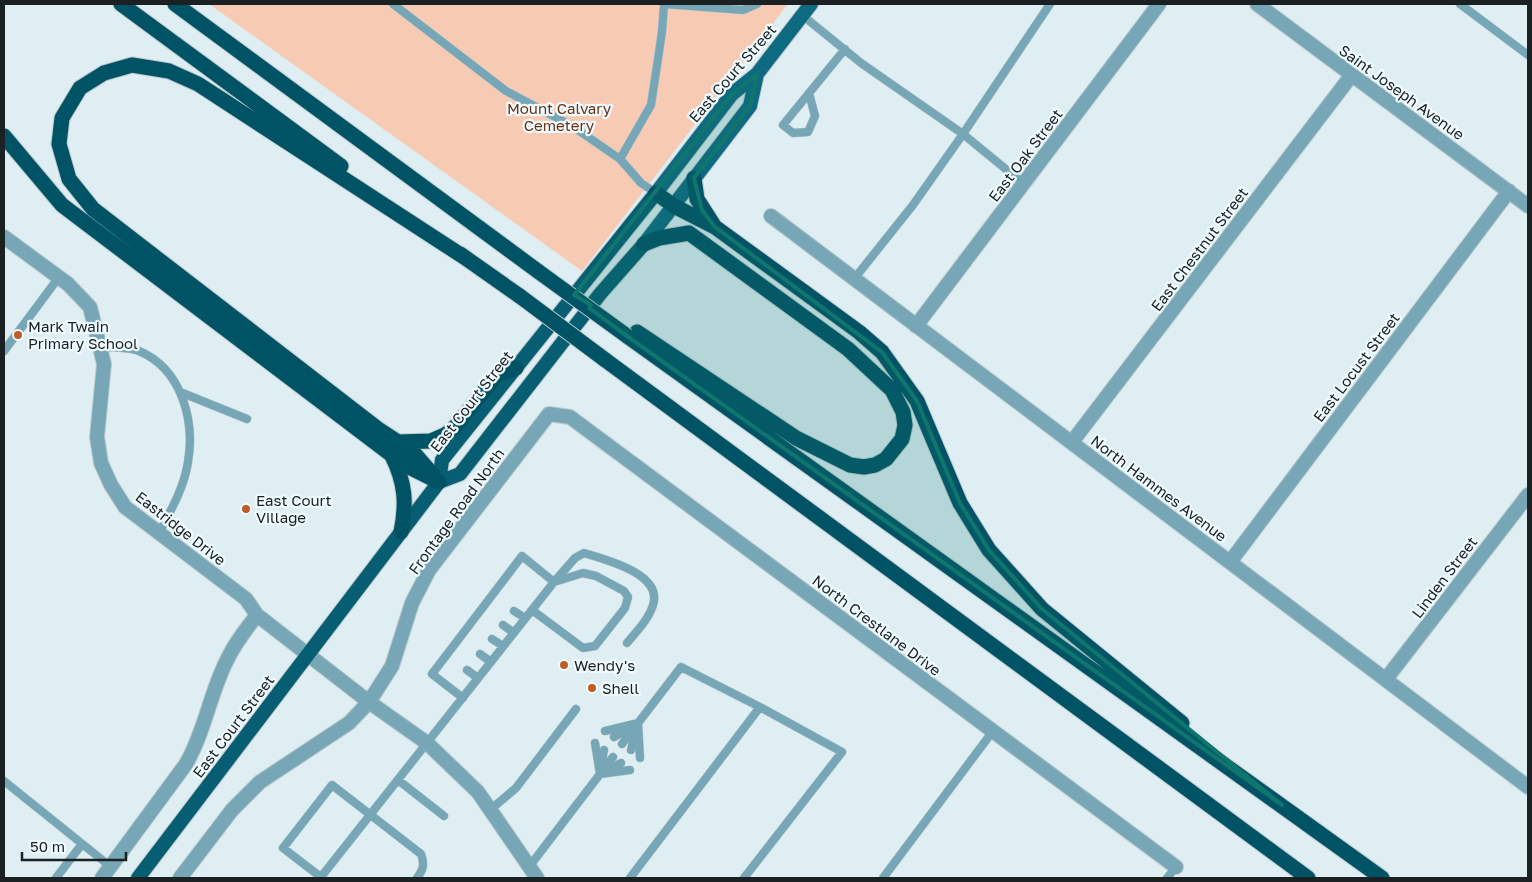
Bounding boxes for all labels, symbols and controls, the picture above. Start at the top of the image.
street label: East Court Street [685,20,779,126]
street label: Saint Joseph Avenue [1336,41,1468,144]
park label: Mount Calvary Cemetery [507,99,612,134]
street label: East Oak Street [984,105,1066,205]
street label: East Chestnut Street [1147,184,1251,314]
street label: East Locust Street [1309,309,1403,425]
place label: Mark Twain Primary School [28,317,138,352]
marker: Mark Twain Primary School [12,329,24,341]
street label: East Court Street [426,347,516,455]
street label: North Hammes Avenue [1088,431,1231,545]
street label: Frontage Road North [404,445,508,577]
street label: Eastridge Drive [132,487,230,569]
place label: East Court Village [256,491,332,526]
marker: East Court Village [240,503,252,515]
street label: Linden Street [1408,533,1480,621]
street label: North Crestlane Drive [809,571,945,679]
place label: Wendy's [574,656,635,674]
marker: Wendy's [558,659,570,671]
street label: East Court Street [189,671,277,781]
place label: Shell [602,679,639,697]
marker: Shell [586,682,598,694]
scale bar [22,830,126,862]
text: 50 m [30,837,65,855]

